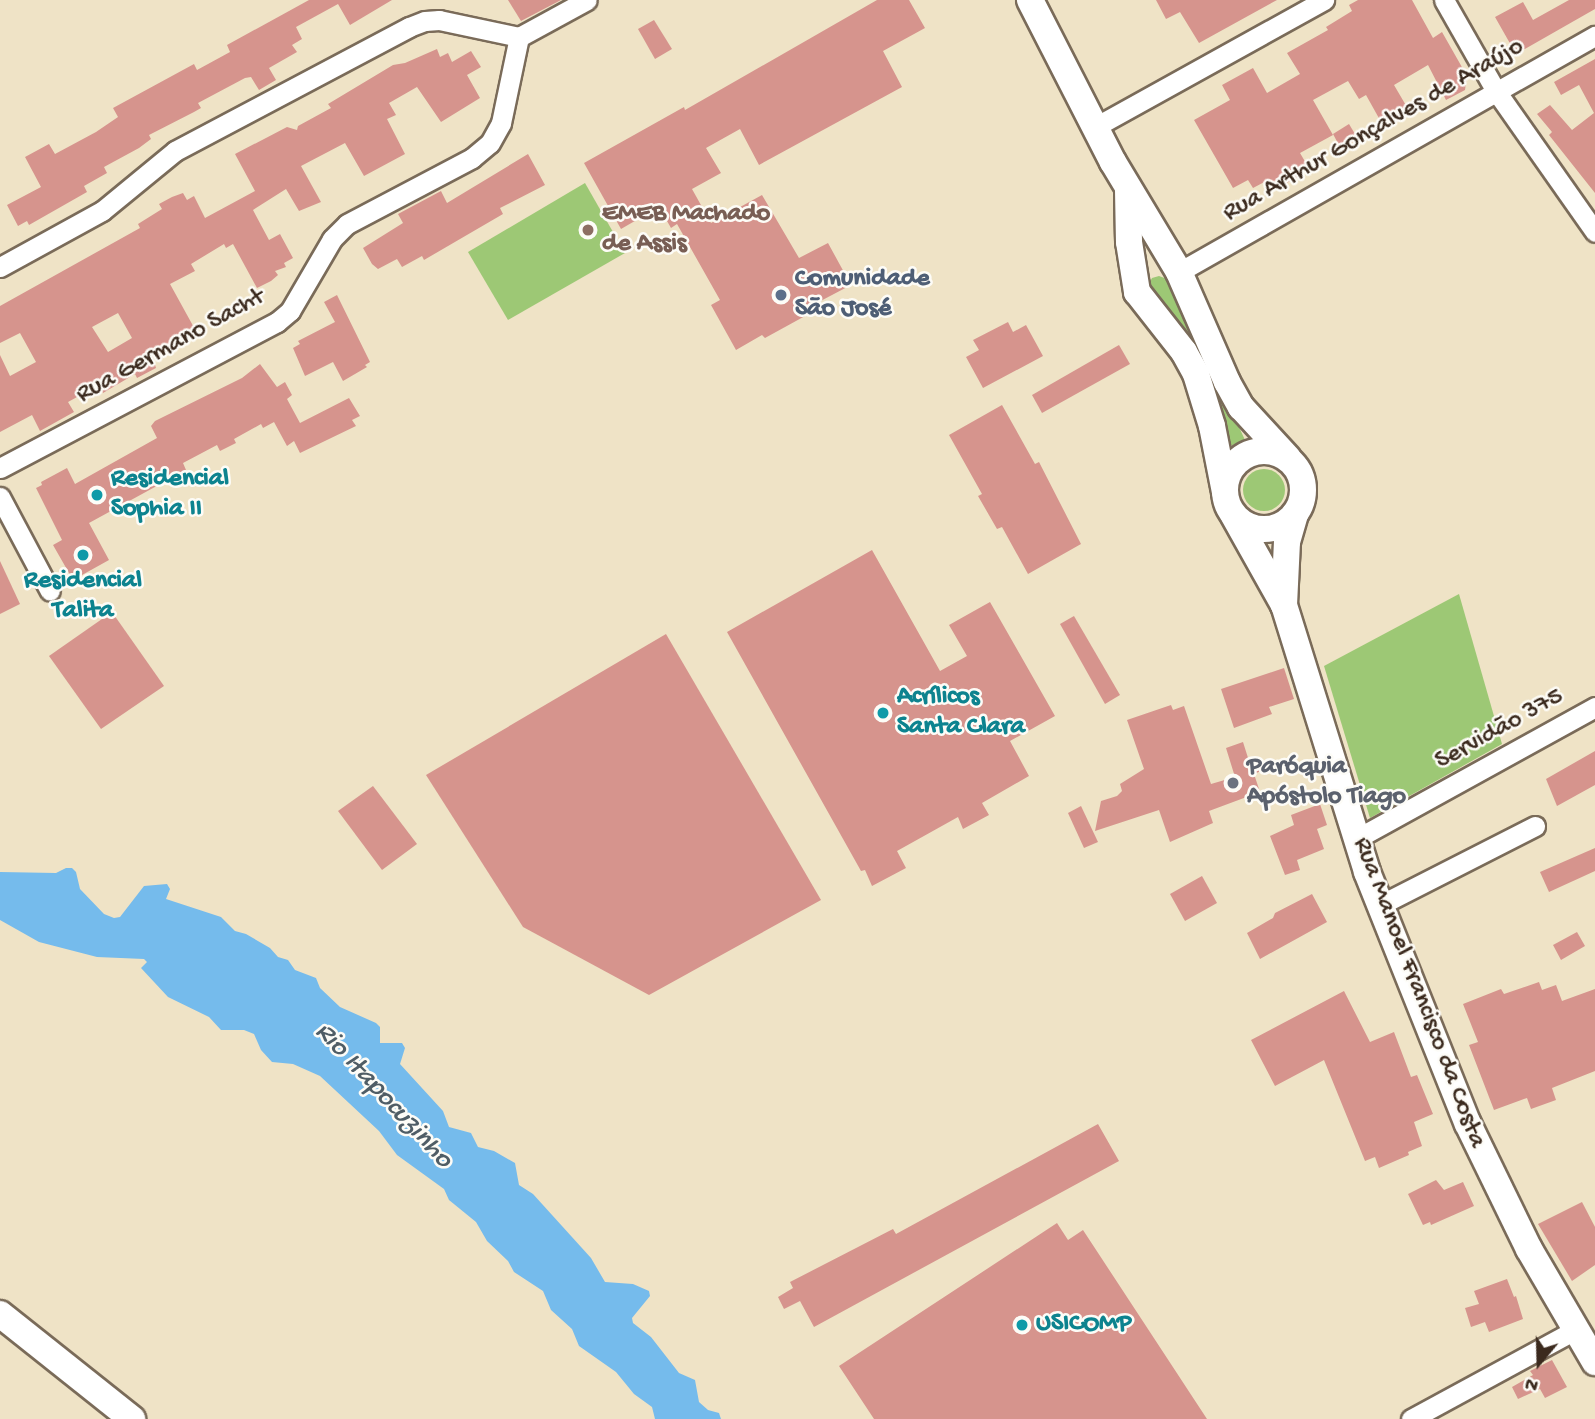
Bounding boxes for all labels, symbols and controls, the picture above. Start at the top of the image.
street label: Rua Arthur Gonçalves de Araújo [1218,32,1530,230]
place label: EMEB Machado de Assis [602,199,770,260]
marker: EMEB Machado de Assis [580,222,596,238]
place label: Comunidade São José [795,264,930,326]
street label: Rua Germano Sacht [71,282,271,412]
marker: Comunidade São José [773,287,789,303]
place label: Residencial Sophia II [111,464,229,526]
marker: Residencial Sophia II [89,487,105,503]
marker: Residencial Talita [75,547,91,563]
place label: Residencial Talita [24,566,142,628]
place label: Acrílicos Santa Clara [897,682,1025,744]
street label: Servidão 375 [1430,682,1570,778]
marker: Acrílicos Santa Clara [875,705,891,721]
place label: Paróquia Apóstolo Tiago [1247,752,1406,814]
marker: Paróquia Apóstolo Tiago [1225,775,1241,791]
street label: Rua Manoel Francisco da Costa [1344,833,1492,1153]
water label: Rio Itapocuzinho [307,1016,459,1176]
place label: USICOMP [1036,1309,1131,1341]
marker: USICOMP [1014,1317,1030,1333]
north arrow [1504,1328,1574,1398]
text: N [1522,1370,1542,1396]

